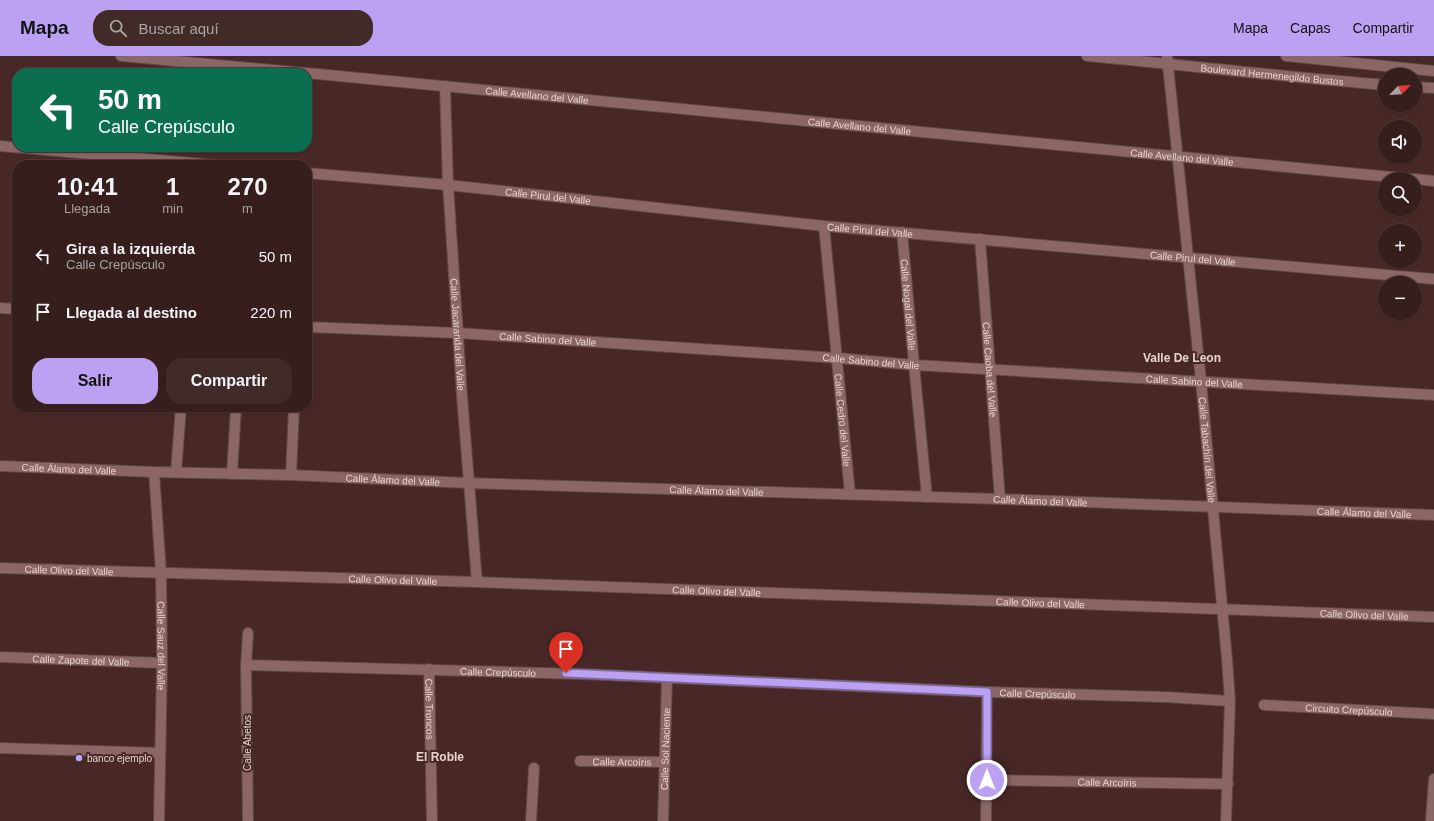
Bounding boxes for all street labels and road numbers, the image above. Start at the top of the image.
street label: Boulevard Hermenegildo Bustos [1200,62,1344,87]
street label: Calle Avellano del Valle [485,85,590,106]
street label: Calle Avellano del Valle [807,116,912,136]
street label: Calle Avellano del Valle [1130,147,1235,167]
street label: Calle Pirul del Valle [505,186,592,206]
street label: Calle Pirul del Valle [827,221,914,239]
street label: Calle Pirul del Valle [1150,249,1237,267]
street label: Calle Nogal del Valle [899,258,918,352]
street label: Calle Jacaranda del Valle [449,278,467,392]
street label: Calle Caoba del Valle [981,322,999,418]
street label: Calle Sabino del Valle [499,330,597,348]
street label: Calle Sabino del Valle [822,351,920,371]
street label: Calle Cedro del Valle [833,373,853,468]
street label: Calle Sabino del Valle [1145,373,1244,389]
street label: Calle Tabachín del Valle [1197,396,1218,504]
street label: Calle Álamo del Valle [22,461,117,476]
street label: Calle Álamo del Valle [345,472,441,487]
street label: Calle Álamo del Valle [669,483,764,497]
street label: Calle Álamo del Valle [993,493,1088,508]
street label: Calle Álamo del Valle [1317,505,1412,520]
street label: Calle Olivo del Valle [24,563,114,577]
street label: Calle Olivo del Valle [348,573,438,586]
street label: Calle Olivo del Valle [672,584,762,598]
street label: Calle Olivo del Valle [996,595,1085,610]
street label: Calle Sauz del Valle [156,601,168,691]
street label: Calle Olivo del Valle [1320,607,1409,622]
street label: Calle Zapote del Valle [32,653,130,667]
street label: Calle Crepúsculo [460,665,537,678]
street label: Calle Troncos [424,678,436,740]
street label: Calle Crepúsculo [999,687,1076,700]
street label: Circuito Crepúsculo [1305,702,1393,717]
street label: Calle Sol Naciente [658,707,672,790]
street label: Calle Abetos [242,715,253,771]
street label: Calle Arcoíris [592,756,652,767]
street label: Calle Arcoíris [1077,776,1137,788]

